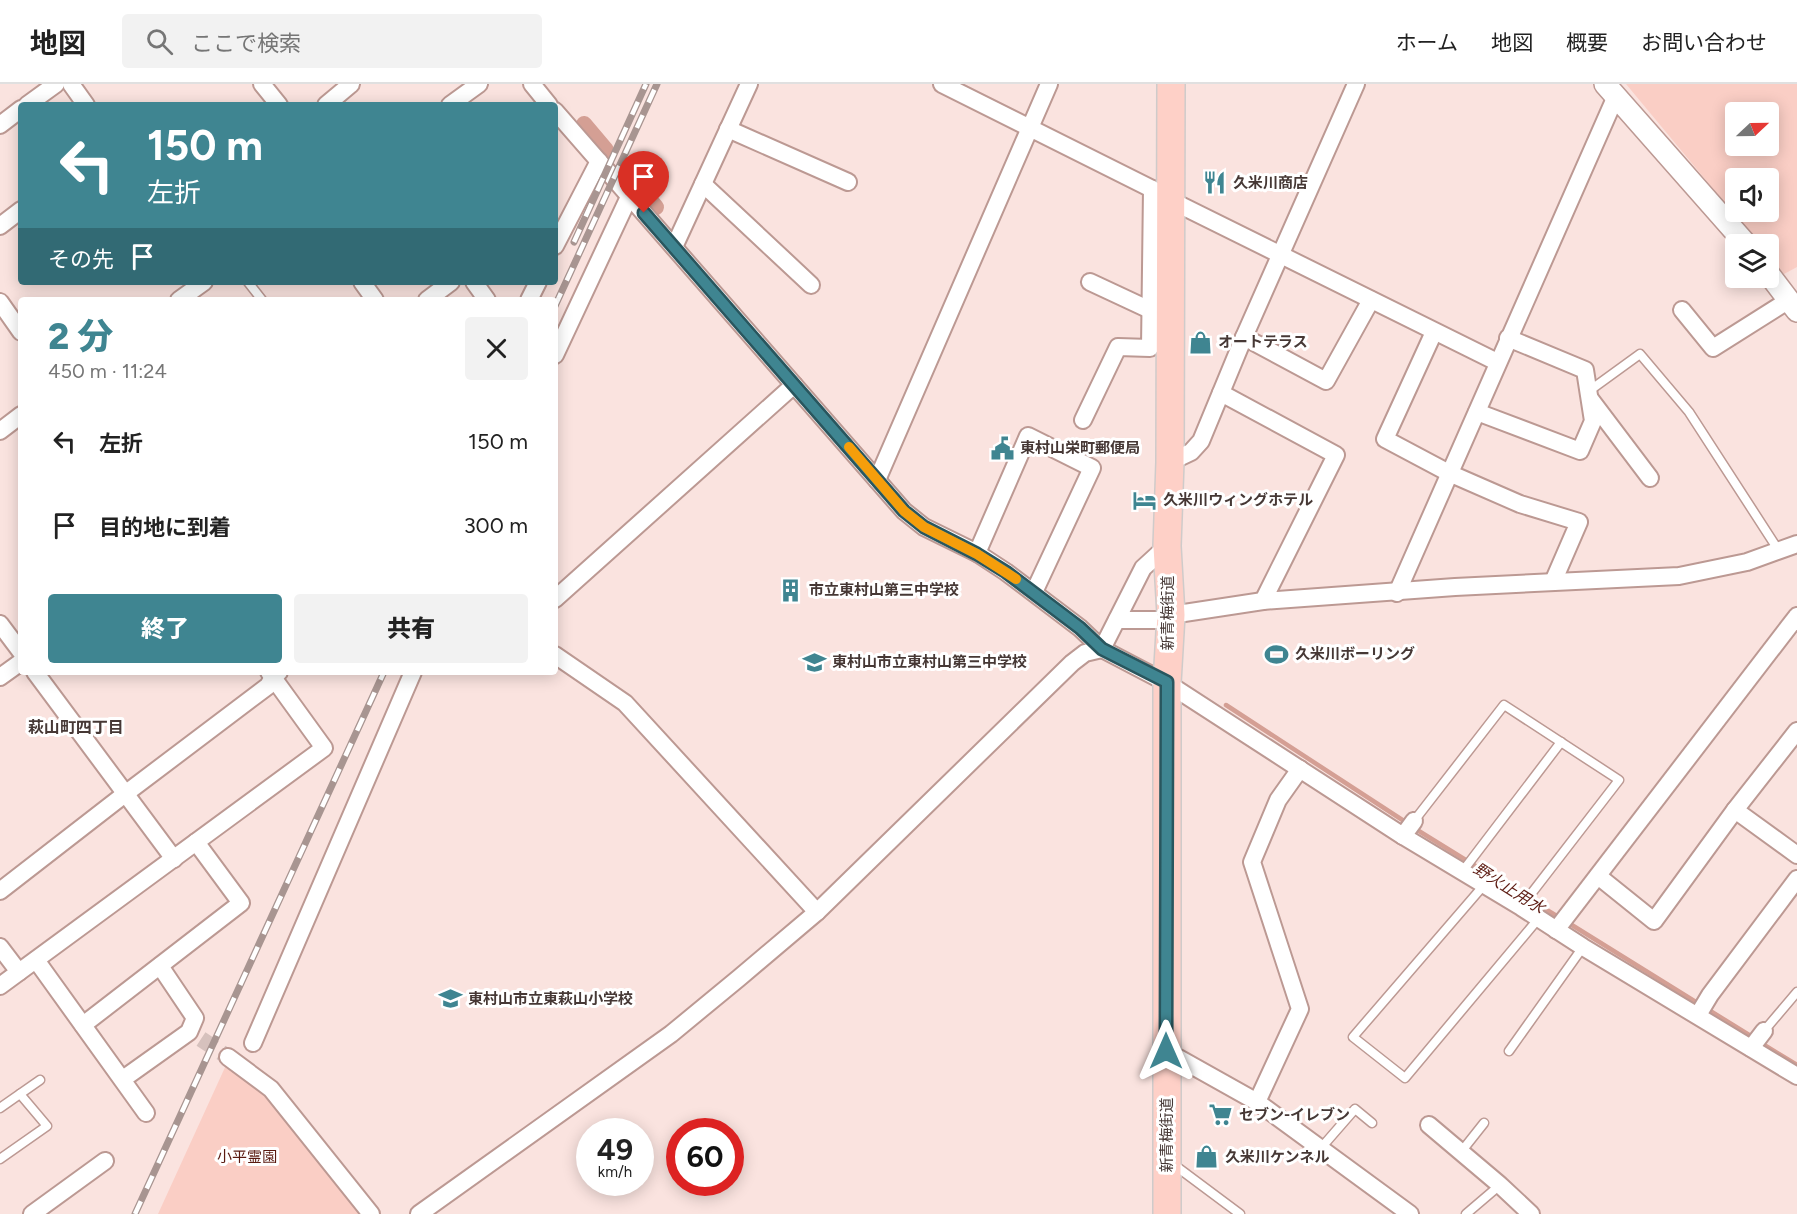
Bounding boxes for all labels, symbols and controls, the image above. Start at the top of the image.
search box [122,14,542,68]
icon: search [143,25,176,58]
text: 地図 [30,26,86,60]
text: ここで検索 [191,30,301,57]
text: ホーム [1396,30,1458,55]
text: 地図 [1491,30,1533,55]
text: 概要 [1566,30,1608,55]
text: お問い合わせ [1641,30,1767,55]
north arrow [1725,102,1779,156]
map controls [1725,102,1779,288]
text: 150 m [147,120,263,171]
icon: left [48,126,126,204]
pin [618,151,669,213]
icon: arrive [627,160,660,193]
button: sound [1725,168,1779,222]
restaurant icon: 久米川商店 [1202,170,1228,196]
place label: 久米川商店 [1233,174,1308,192]
text: 左折 [147,176,201,209]
button: layers [1725,234,1779,288]
icon: arrive [126,240,159,273]
text: その先 [48,246,114,273]
text: 2 分 [48,315,114,358]
button: close [465,317,528,380]
shop icon: オートテラス [1187,329,1213,355]
place label: オートテラス [1218,333,1308,351]
text: 450 m · 11:24 [48,359,167,383]
icon: left [48,425,81,458]
text: 150 m [468,428,528,455]
text: 左折 [99,430,143,457]
public building icon: 東村山栄町郵便局 [989,435,1015,461]
place label: 東村山栄町郵便局 [1020,439,1140,457]
hotel icon: 久米川ウィングホテル [1132,487,1158,513]
place label: 久米川ウィングホテル [1163,491,1313,509]
icon: arrive [48,509,81,542]
text: 300 m [464,512,528,539]
text: 目的地に到着 [99,514,231,541]
street label: 新青梅街道 [1159,575,1177,651]
building icon: 市立東村山第三中学校 [778,577,804,603]
place label: 市立東村山第三中学校 [809,581,959,599]
button: 終了 [48,594,282,663]
button: 共有 [294,594,528,663]
sports icon: 久米川ボーリング [1264,641,1290,667]
place label: 久米川ボーリング [1295,645,1415,663]
school or university icon: 東村山市立東村山第三中学校 [801,649,827,675]
place label: 東村山市立東村山第三中学校 [832,653,1027,671]
district label: 萩山町四丁目 [28,718,124,737]
water label: 野火止用水 [1470,859,1550,918]
school or university icon: 東村山市立東萩山小学校 [437,986,463,1012]
place label: 東村山市立東萩山小学校 [468,990,633,1008]
position arrow [1134,1019,1198,1083]
street label: 新青梅街道 [1158,1097,1176,1173]
supermarket icon: セブン-イレブン [1208,1102,1234,1128]
place label: セブン-イレブン [1239,1106,1350,1124]
speed limit sign: 60 [666,1118,744,1196]
text: 49 [597,1131,633,1168]
shop icon: 久米川ケンネル [1194,1144,1220,1170]
park label: 小平霊園 [217,1148,277,1166]
place label: 久米川ケンネル [1225,1148,1329,1166]
text: km/h [598,1163,632,1181]

